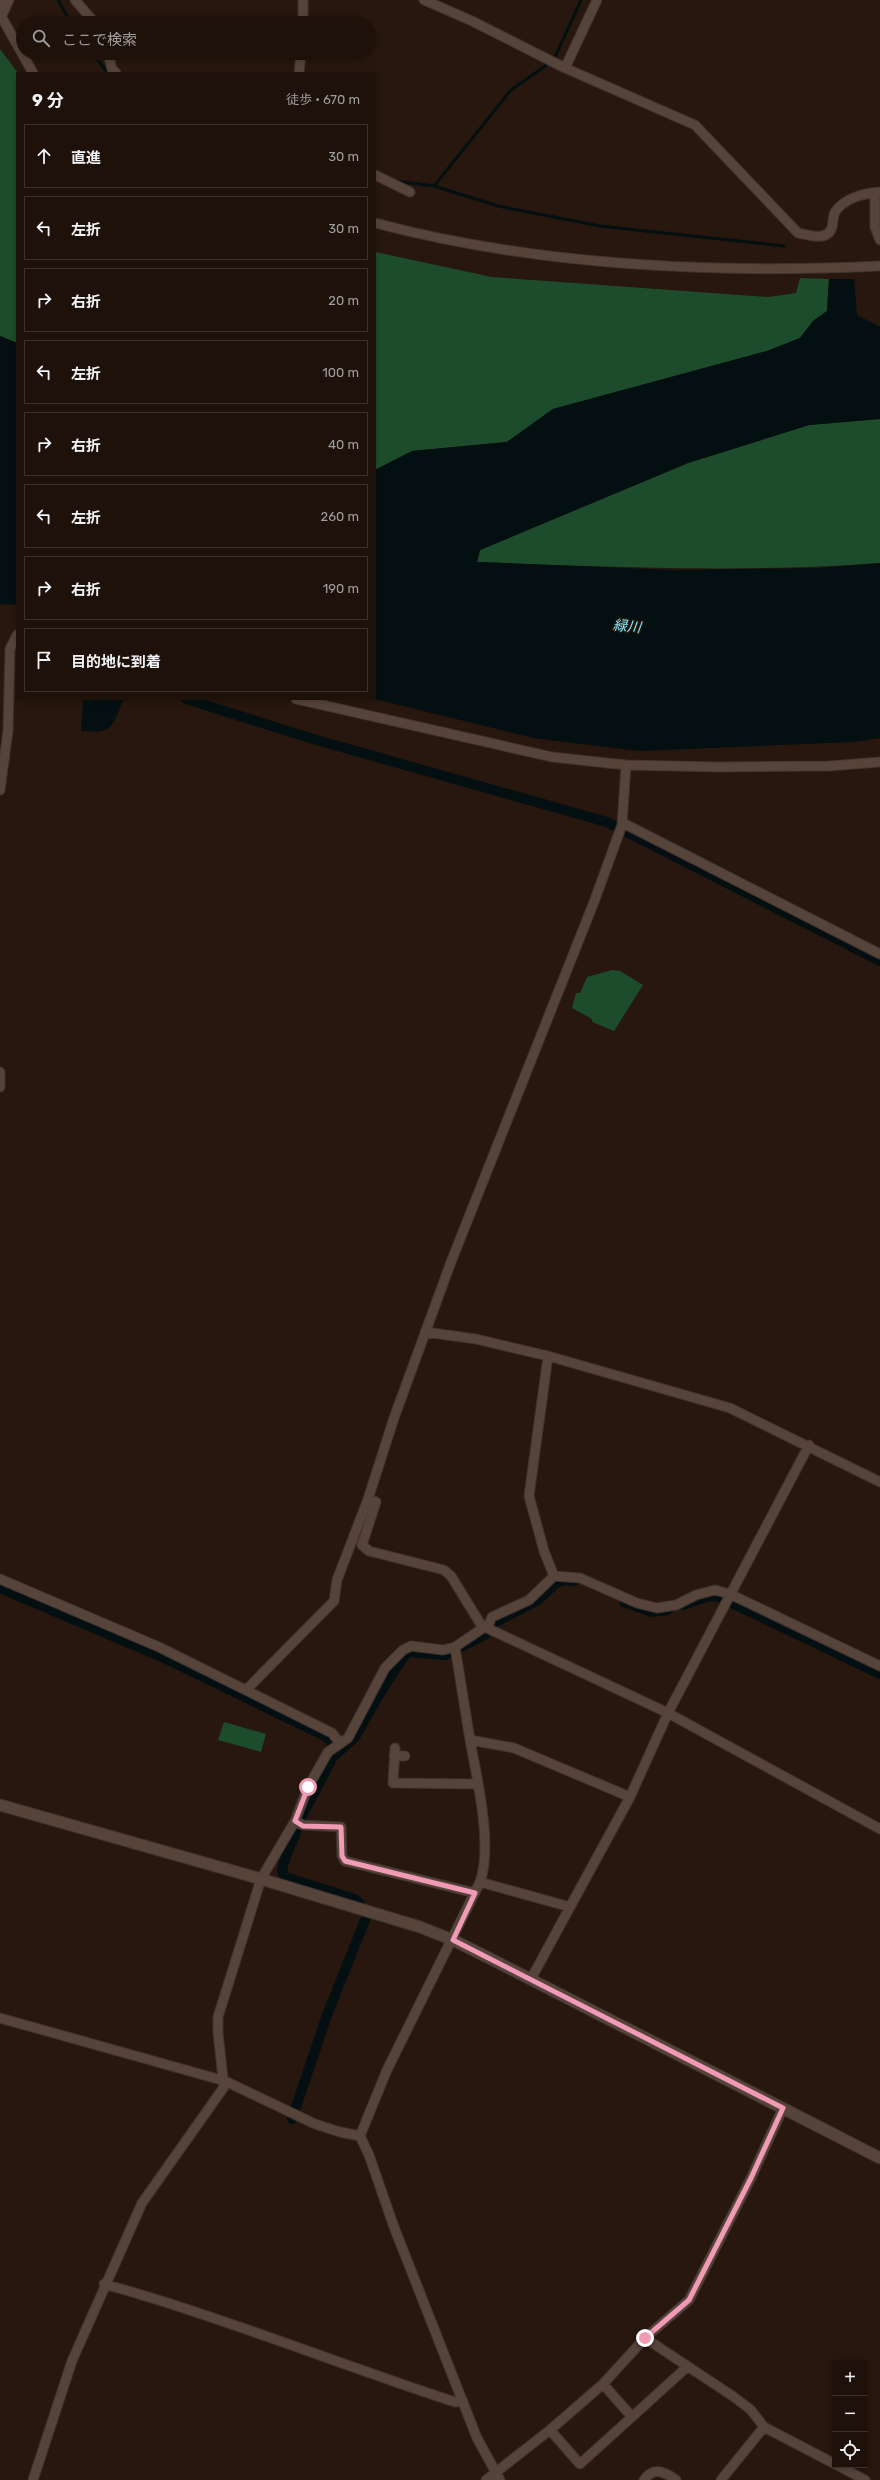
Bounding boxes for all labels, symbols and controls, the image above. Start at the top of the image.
search box [16,16,376,60]
icon: search [30,27,52,49]
text: ここで検索 [62,31,137,49]
text: 9 分 [32,90,64,110]
text: 徒歩 · 670 m [286,92,360,107]
icon: ahead [33,145,55,167]
text: 直進 [71,149,101,167]
text: 30 m [328,149,359,164]
icon: left [33,217,55,239]
text: 左折 [71,221,101,239]
text: 30 m [328,221,359,236]
icon: right [33,289,55,311]
text: 右折 [71,293,101,311]
text: 20 m [328,293,359,308]
icon: left [33,361,55,383]
text: 左折 [71,365,101,383]
text: 100 m [322,365,359,380]
icon: right [33,433,55,455]
text: 右折 [71,437,101,455]
text: 40 m [328,437,359,452]
icon: left [33,505,55,527]
text: 左折 [71,509,101,527]
text: 260 m [321,509,359,524]
icon: right [33,577,55,599]
text: 右折 [71,581,101,599]
text: 190 m [323,581,359,596]
water label: 緑川 [612,617,644,637]
icon: arrive [33,649,55,671]
text: 目的地に到着 [71,653,161,671]
route start [299,1778,317,1796]
route end [636,2329,654,2347]
map controls [832,2360,868,2468]
button: + [832,2360,868,2396]
button: − [832,2396,868,2432]
button: locate [832,2432,868,2468]

